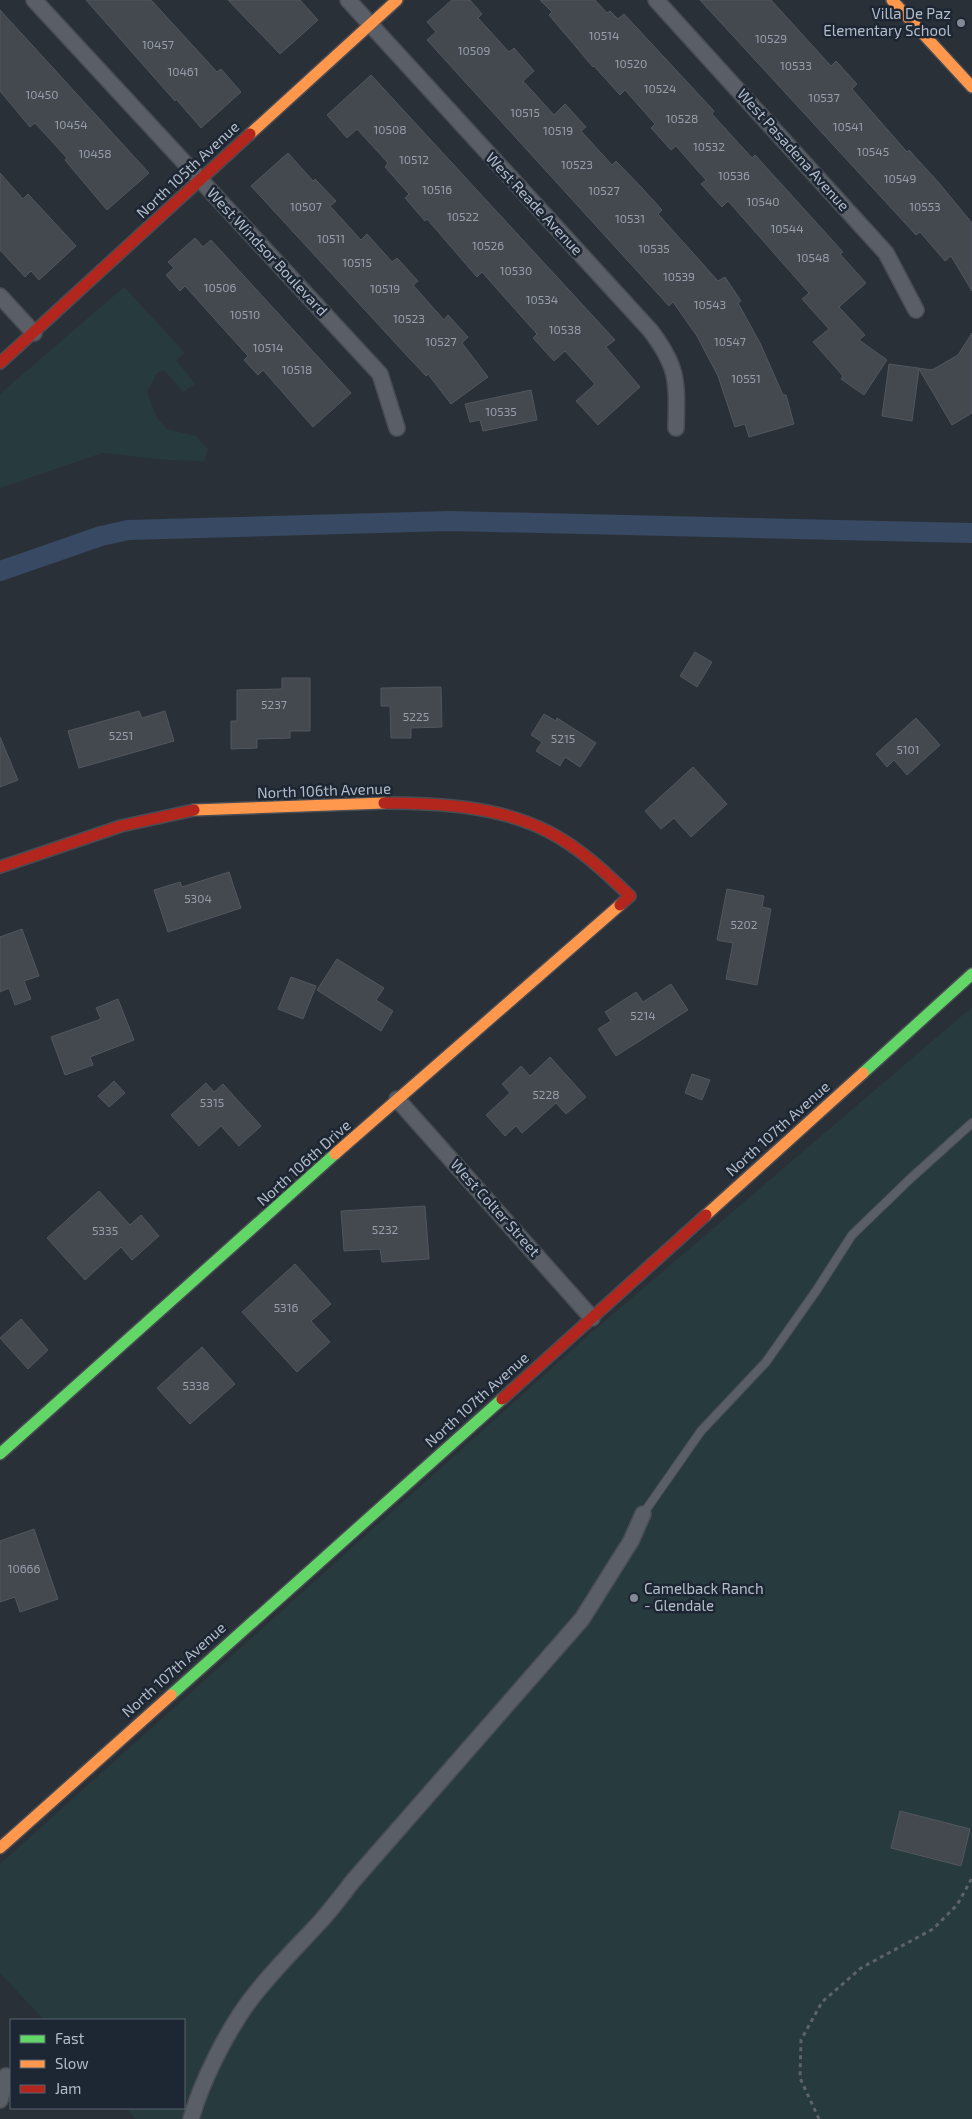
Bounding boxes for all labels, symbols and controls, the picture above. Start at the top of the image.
place label: Villa De Paz Elementary School [823,4,952,39]
marker: Villa De Paz Elementary School [955,17,967,29]
house number: 10514 [589,28,619,42]
house number: 10529 [755,31,787,45]
house number: 10457 [142,37,174,51]
house number: 10509 [458,43,490,57]
house number: 10520 [615,56,647,70]
house number: 10533 [780,58,812,72]
house number: 10461 [167,64,199,78]
house number: 10524 [644,81,676,95]
street label: West Pasadena Avenue [734,84,853,214]
house number: 10450 [25,87,59,101]
house number: 10537 [808,90,840,104]
house number: 10515 [510,105,540,119]
house number: 10528 [666,111,698,125]
house number: 10454 [54,117,88,131]
street label: North 105th Avenue [132,117,242,221]
house number: 10541 [833,119,863,133]
house number: 10508 [374,122,406,136]
house number: 10519 [543,123,573,137]
house number: 10532 [693,139,725,153]
house number: 10545 [857,144,889,158]
house number: 10458 [78,146,112,160]
street label: West Reade Avenue [482,148,587,258]
house number: 10512 [399,152,429,166]
house number: 10523 [561,157,593,171]
house number: 10536 [718,168,750,182]
house number: 10549 [884,171,916,185]
house number: 10516 [422,182,452,196]
house number: 10527 [588,183,620,197]
street label: West Windsor Boulevard [204,184,332,319]
house number: 10540 [746,194,780,208]
house number: 10507 [290,199,322,213]
house number: 10553 [909,199,941,213]
house number: 10522 [447,209,479,223]
house number: 10531 [615,211,645,225]
house number: 10544 [770,221,804,235]
house number: 10511 [317,231,345,245]
house number: 10526 [472,238,504,252]
house number: 10535 [638,241,670,255]
house number: 10548 [796,250,830,264]
house number: 10515 [342,255,372,269]
house number: 10530 [500,263,532,277]
house number: 10539 [663,269,695,283]
house number: 10506 [204,280,236,294]
house number: 10519 [370,281,400,295]
house number: 10534 [526,292,558,306]
house number: 10543 [694,297,726,311]
house number: 10510 [230,307,260,321]
house number: 10523 [393,311,425,325]
house number: 10538 [549,322,581,336]
house number: 10527 [425,334,457,348]
house number: 10547 [714,334,746,348]
house number: 10514 [253,340,283,354]
house number: 10518 [282,362,312,376]
house number: 10551 [731,371,761,385]
house number: 10535 [485,404,517,418]
house number: 5237 [261,697,287,711]
house number: 5225 [403,709,429,723]
house number: 5251 [109,728,133,742]
house number: 5215 [551,731,575,745]
house number: 5101 [896,742,920,756]
street label: North 106th Avenue [257,779,391,801]
house number: 5304 [184,891,212,905]
house number: 5202 [730,917,758,931]
house number: 5214 [630,1008,656,1022]
street label: North 107th Avenue [722,1077,833,1180]
house number: 5228 [532,1087,560,1101]
house number: 5315 [200,1095,224,1109]
street label: North 106th Drive [253,1115,354,1209]
street label: West Colter Street [447,1155,544,1260]
house number: 5232 [372,1222,399,1236]
house number: 5335 [92,1223,118,1237]
house number: 5316 [274,1300,299,1314]
street label: North 107th Avenue [421,1348,532,1451]
house number: 5338 [182,1378,210,1392]
house number: 10666 [8,1561,40,1575]
place label: Camelback Ranch - Glendale [644,1579,764,1614]
marker: Camelback Ranch - Glendale [628,1592,640,1604]
street label: North 107th Avenue [118,1618,229,1721]
legend [10,2019,185,2109]
text: Fast [55,2029,85,2047]
text: Slow [55,2054,89,2072]
text: Jam [55,2079,81,2097]

